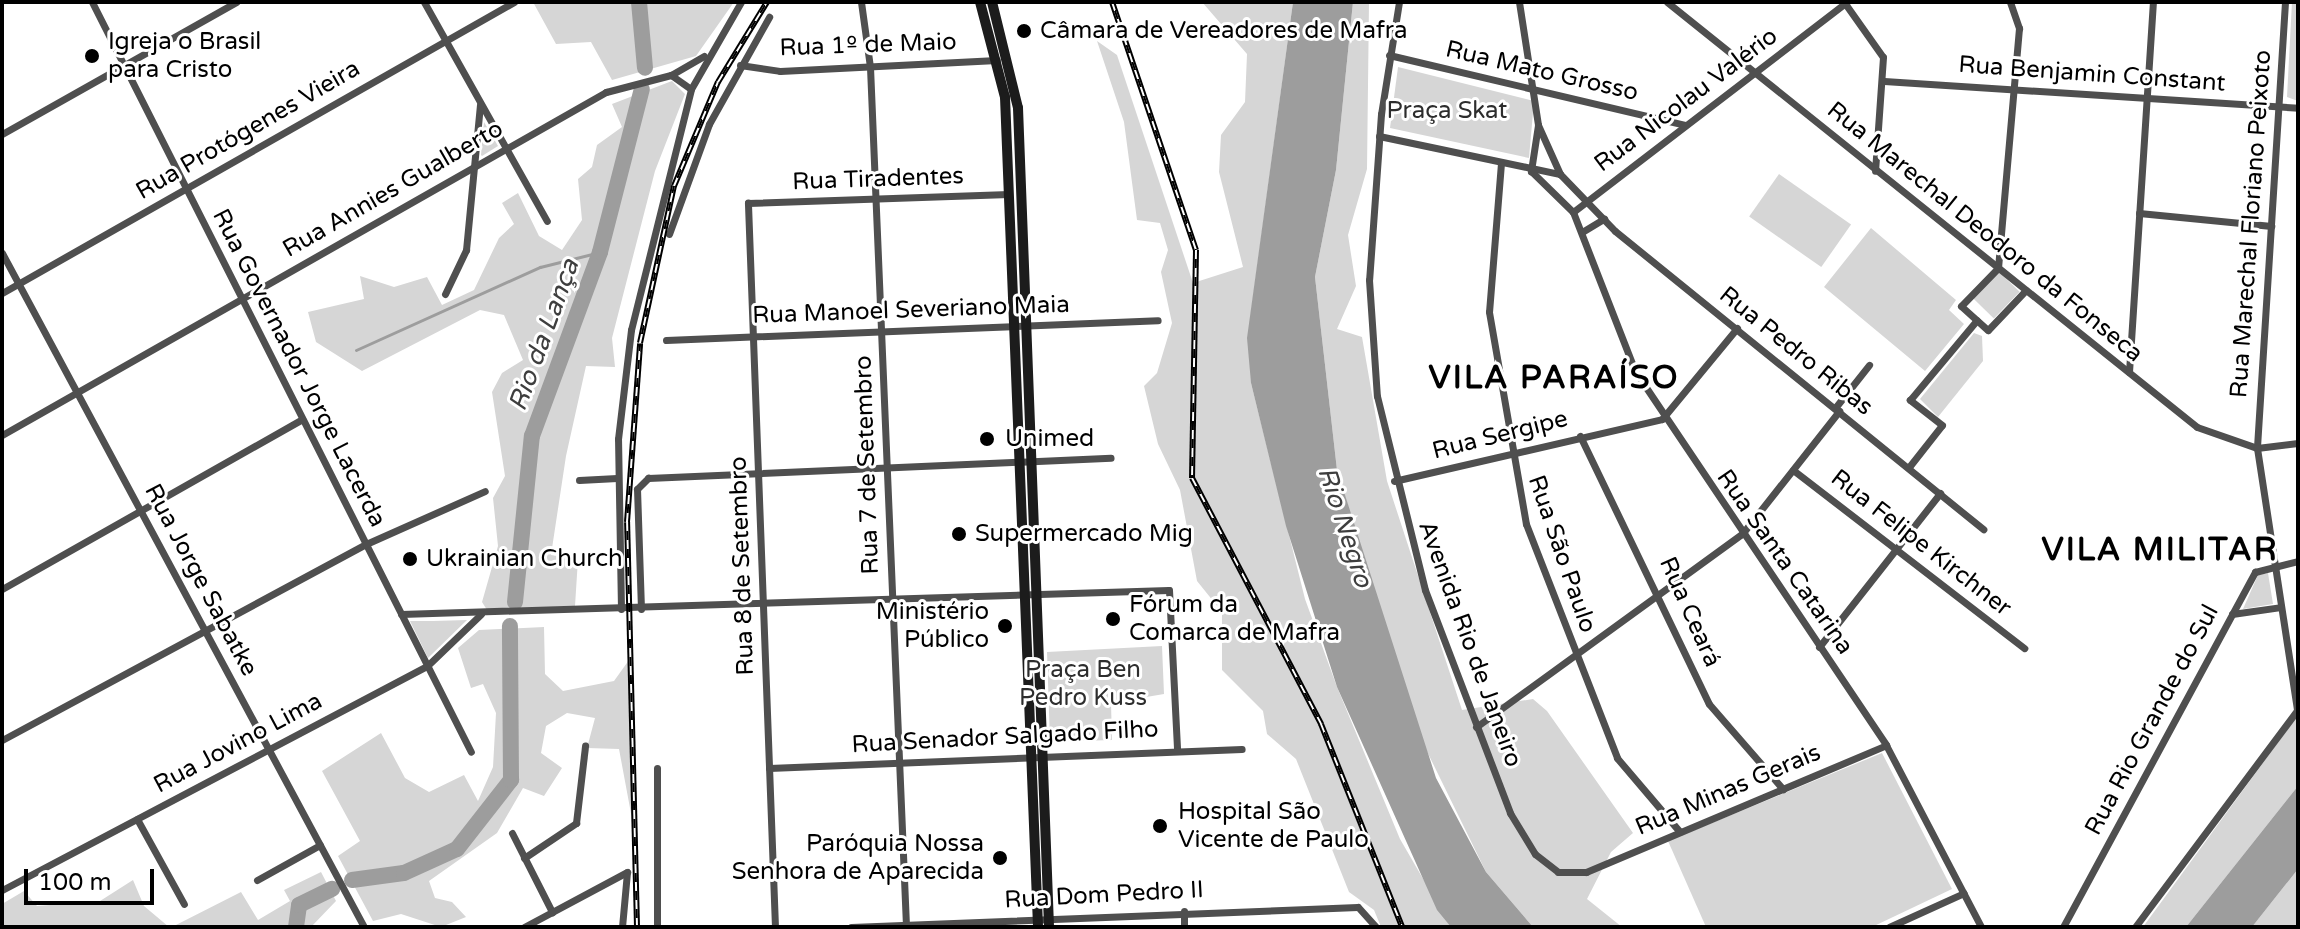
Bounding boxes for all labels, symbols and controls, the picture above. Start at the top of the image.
place label: Câmara de Vereadores de Mafra [1040,17,1407,45]
marker: Câmara de Vereadores de Mafra [1015,22,1033,40]
street label: Rua Nicolau Valério [1589,22,1783,178]
place label: Igreja o Brasil para Cristo [108,28,261,84]
street label: Rua 1º de Maio [779,28,957,62]
street label: Rua Mato Grosso [1443,35,1641,107]
marker: Igreja o Brasil para Cristo [83,47,101,65]
street label: Rua Marechal Floriano Peixoto [2224,49,2278,399]
street label: Rua Benjamin Constant [1957,50,2227,98]
street label: Rua Protógenes Vieira [131,54,365,206]
street label: Rua Marechal Deodoro da Fonseca [1821,96,2149,368]
park label: Praça Skat [1387,97,1507,125]
street label: Rua Annies Gualberto [278,114,508,264]
street label: Rua Tiradentes [792,162,964,196]
street label: Rua Governador Jorge Lacerda [206,204,392,532]
water label: Rio da Lança [502,255,586,415]
street label: Rua Pedro Ribas [1714,280,1878,422]
street label: Rua Manoel Severiano Maia [752,290,1070,330]
street label: Rua 7 de Setembro [849,355,885,575]
district label: VILA PARAÍSO [1429,359,1679,397]
street label: Rua Sergipe [1429,404,1571,466]
place label: Unimed [1005,425,1094,453]
marker: Unimed [976,428,998,450]
street label: Rua 8 de Setembro [724,456,760,676]
water label: Rio Negro [1311,463,1379,591]
street label: Rua Santa Catarina [1710,464,1860,660]
street label: Rua Felipe Kirchner [1825,464,2017,622]
street label: Rua São Paulo [1522,471,1602,637]
street label: Rua Jorge Sabatke [138,479,264,681]
street label: Avenida Rio de Janeiro [1412,517,1528,771]
place label: Supermercado Mig [975,520,1193,548]
marker: Supermercado Mig [950,525,968,543]
district label: VILA MILITAR [2041,531,2279,569]
place label: Ukrainian Church [426,545,623,573]
marker: Ukrainian Church [401,550,419,568]
street label: Rua Ceará [1653,552,1727,672]
place label: Fórum da Comarca de Mafra [1129,591,1340,647]
place label: Ministério Público [876,598,989,654]
street label: Rua Rio Grande do Sul [2079,600,2225,840]
marker: Fórum da Comarca de Mafra [1104,610,1122,628]
marker: Ministério Público [996,617,1014,635]
park label: Praça Ben Pedro Kuss [1019,656,1147,712]
street label: Rua Jovino Lima [149,687,327,799]
street label: Rua Senador Salgado Filho [851,715,1159,759]
street label: Rua Minas Gerais [1631,738,1825,842]
place label: Hospital São Vicente de Paulo [1178,798,1369,854]
marker: Hospital São Vicente de Paulo [1149,815,1171,837]
place label: Paróquia Nossa Senhora de Aparecida [732,830,984,886]
marker: Paróquia Nossa Senhora de Aparecida [991,849,1009,867]
scale bar [28,853,158,903]
text: 100 m [38,868,112,897]
street label: Rua Dom Pedro II [1004,875,1204,915]

